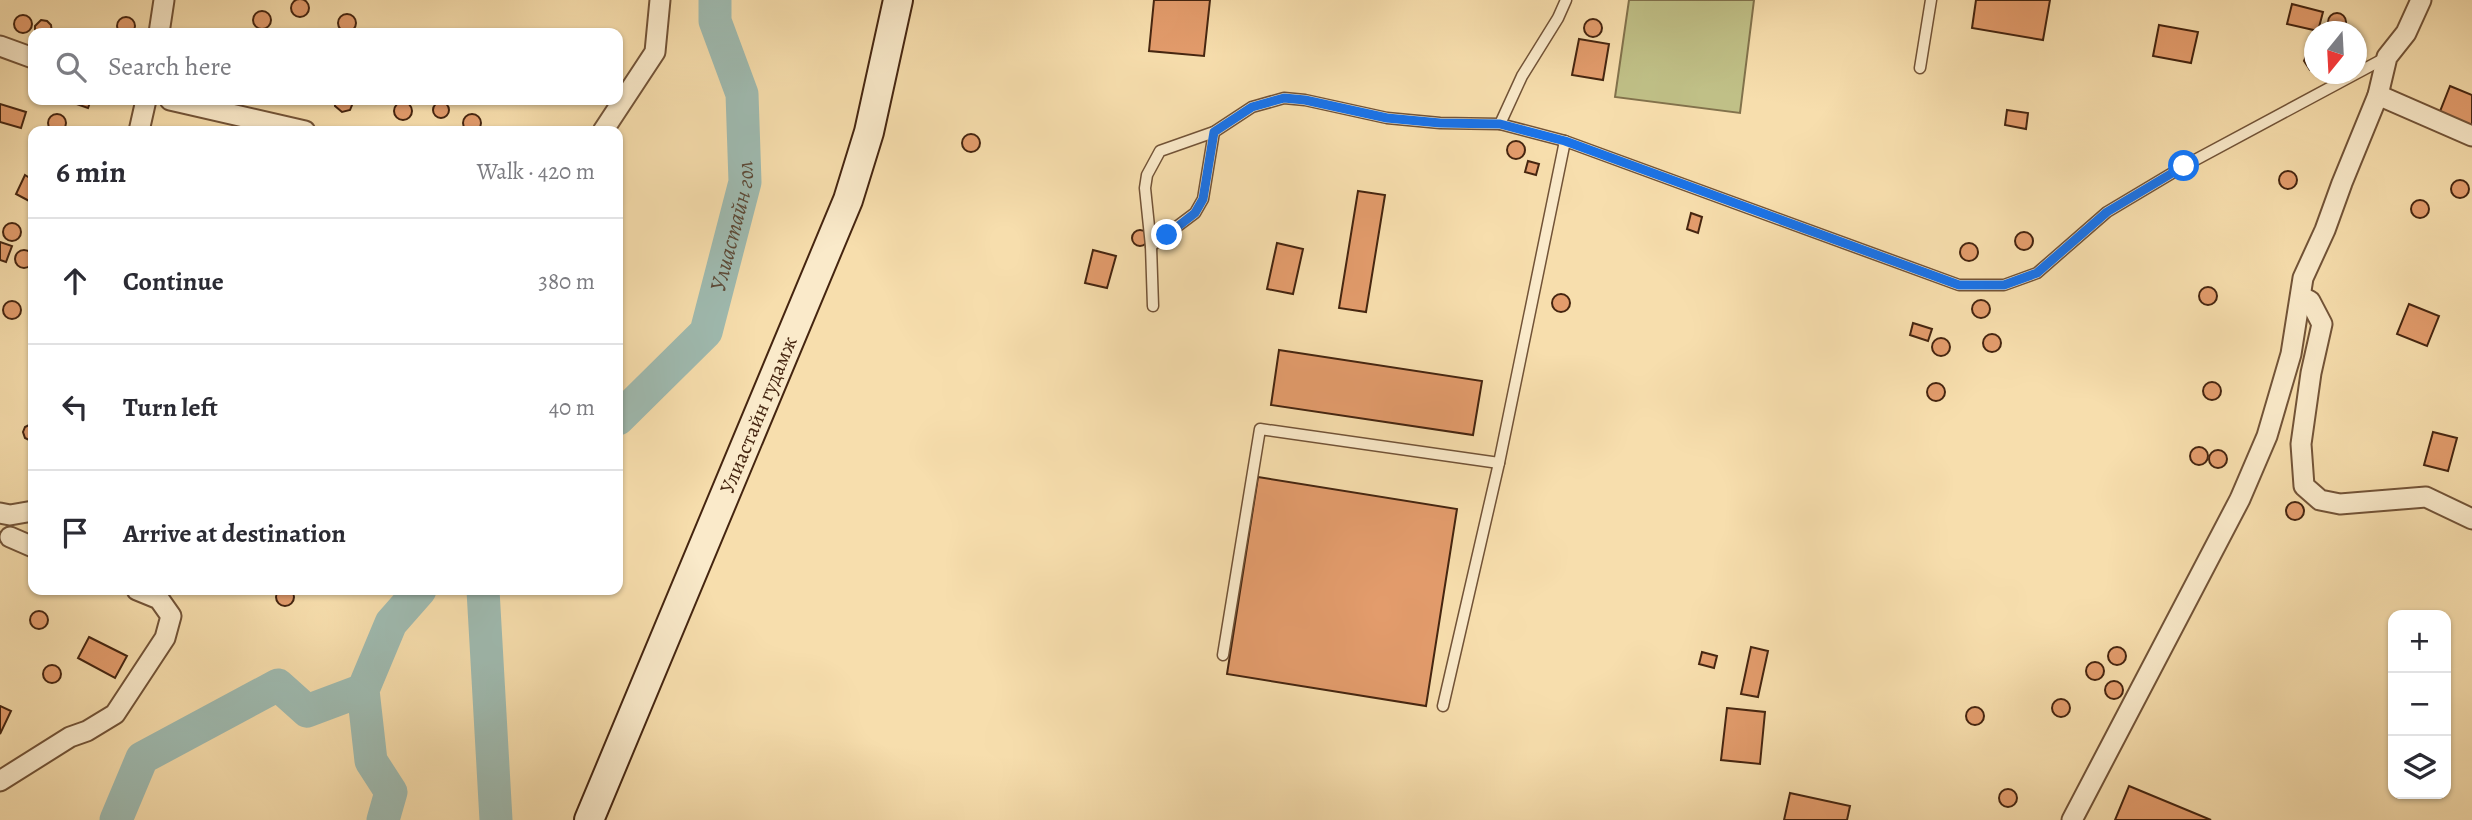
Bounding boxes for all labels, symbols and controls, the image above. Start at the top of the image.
north arrow [2304,21,2367,84]
search box [28,28,623,105]
icon: search [52,48,90,86]
text: Search here [108,49,232,84]
route start [2168,150,2199,181]
text: 6 min [56,152,126,192]
text: Walk · 420 m [477,156,595,187]
water label: Улиастайн гол [702,161,761,295]
route end [1151,219,1182,250]
icon: ahead [56,262,94,300]
text: Continue [123,264,224,299]
text: 380 m [538,266,595,297]
street label: Улиастайн гудамж [713,332,804,498]
icon: left [56,388,94,426]
text: Turn left [123,390,218,425]
text: 40 m [549,392,595,423]
icon: arrive [56,514,94,552]
text: Arrive at destination [123,516,346,551]
map controls [2388,610,2451,799]
button: + [2388,610,2451,673]
button: − [2388,673,2451,736]
button: layers [2388,736,2451,799]

